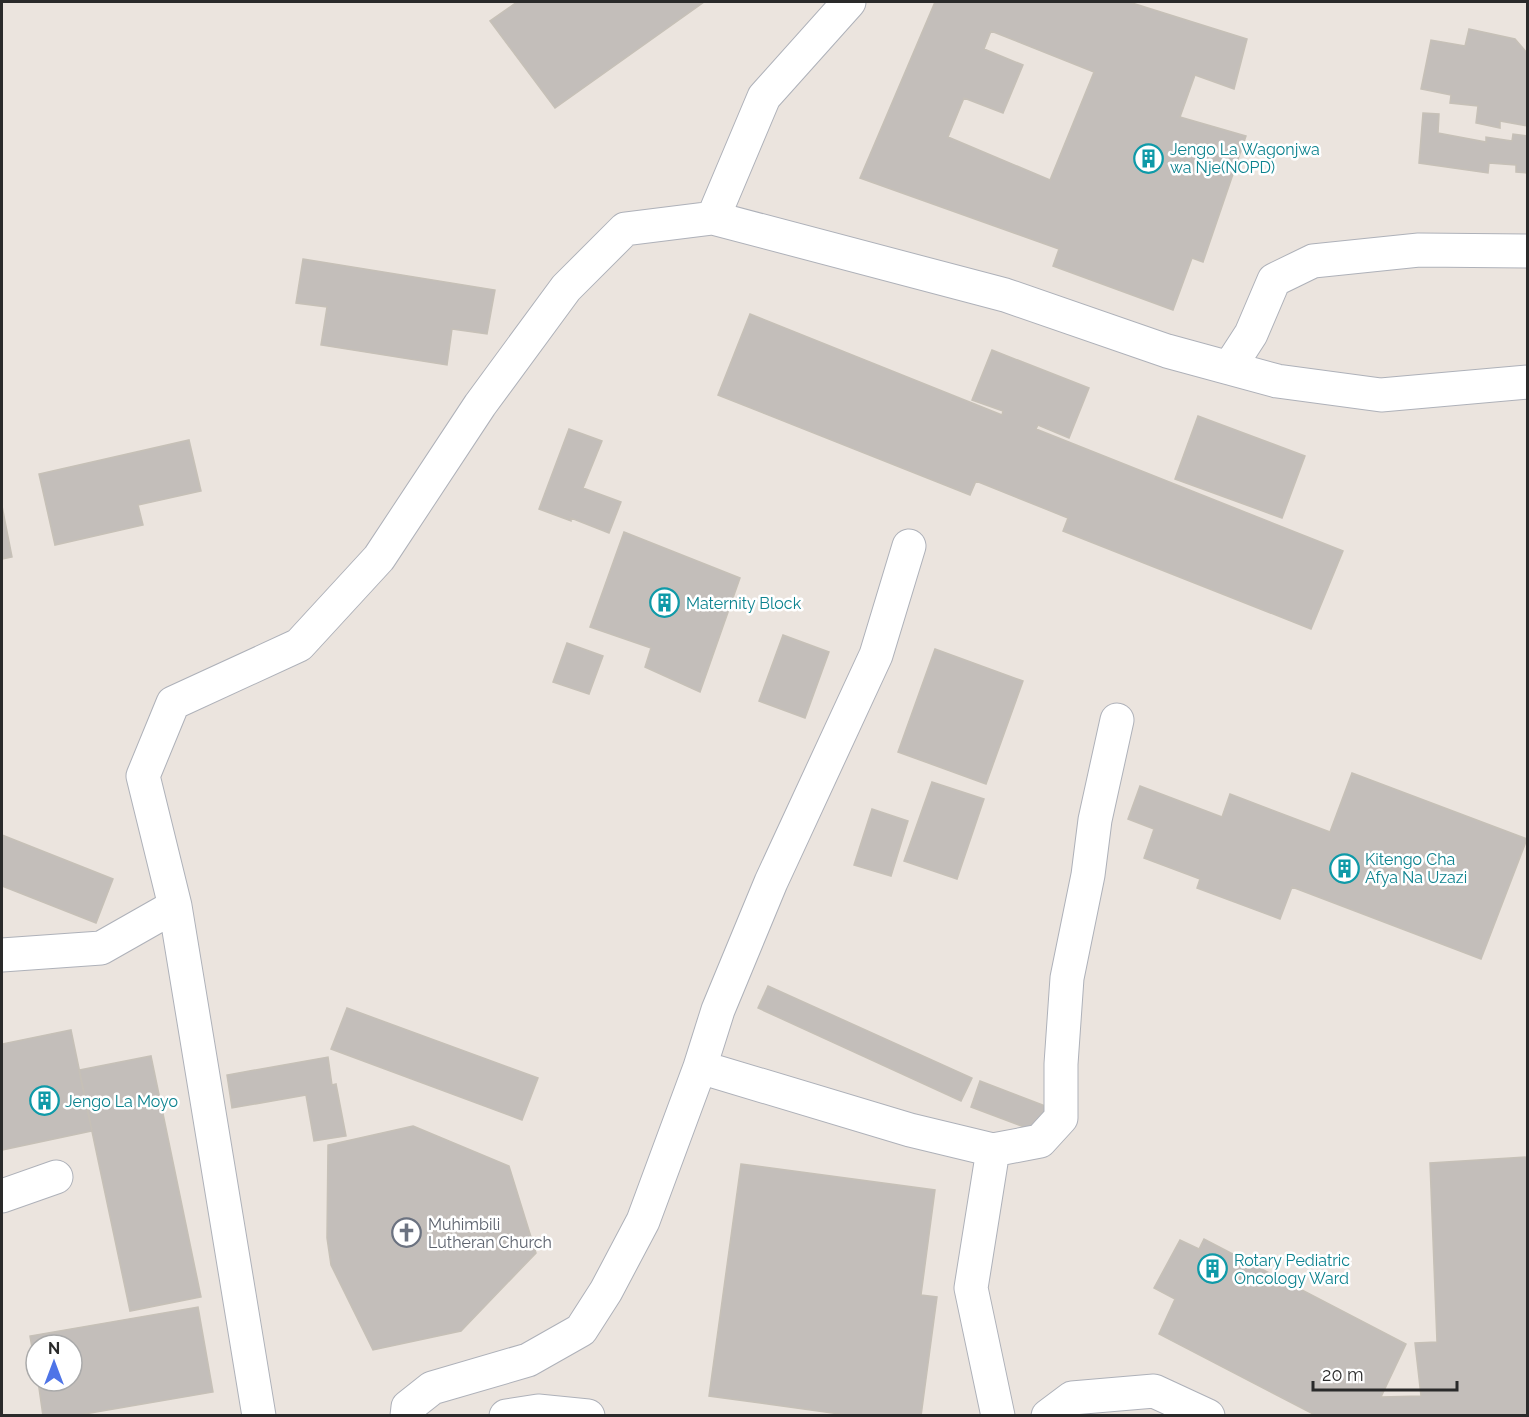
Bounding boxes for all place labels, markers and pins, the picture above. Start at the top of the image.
place label: Jengo La Wagonjwa wa Nje(NOPD) [1170,140,1320,177]
building icon: Jengo La Wagonjwa wa Nje(NOPD) [1133,142,1165,174]
building icon: Maternity Block [649,587,681,619]
place label: Maternity Block [686,594,802,613]
place label: Kitengo Cha Afya Na Uzazi [1365,850,1467,887]
building icon: Kitengo Cha Afya Na Uzazi [1328,852,1360,884]
building icon: Jengo La Moyo [28,1085,60,1117]
place label: Jengo La Moyo [65,1092,178,1111]
place label: Muhimbili Lutheran Church [428,1215,552,1252]
church icon: Muhimbili Lutheran Church [391,1217,423,1249]
place label: Rotary Pediatric Oncology Ward [1234,1251,1350,1288]
building icon: Rotary Pediatric Oncology Ward [1197,1253,1229,1285]

